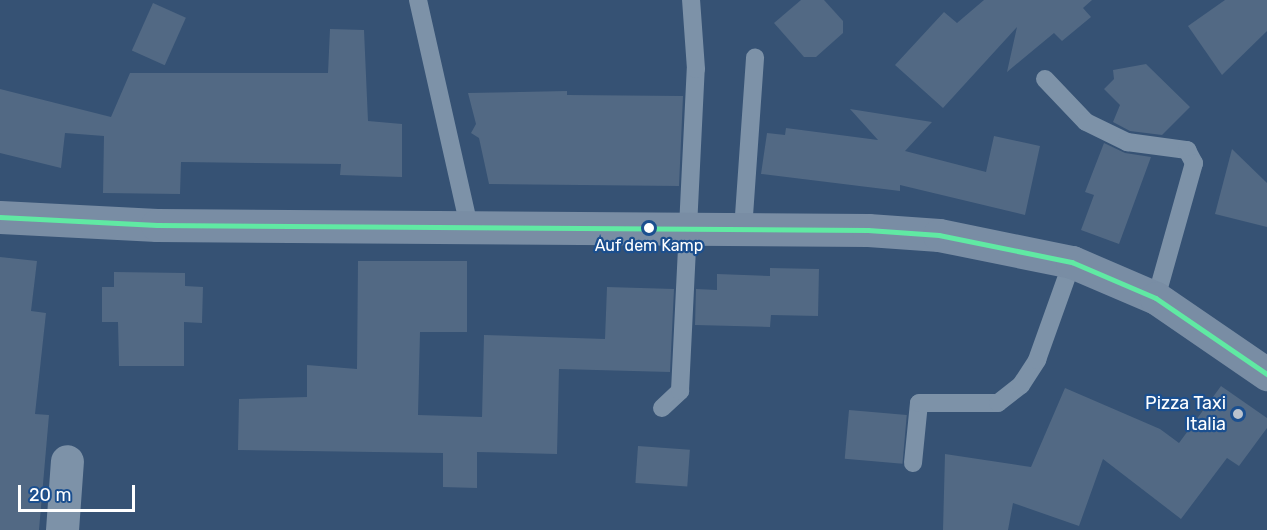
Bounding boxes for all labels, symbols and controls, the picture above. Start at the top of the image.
marker: Auf dem Kamp [643,222,655,234]
place label: Auf dem Kamp [594,236,704,256]
place label: Pizza Taxi Italia [1145,393,1226,436]
marker: Pizza Taxi Italia [1231,407,1245,421]
scale bar [21,473,138,511]
text: 20 m [29,484,71,506]

